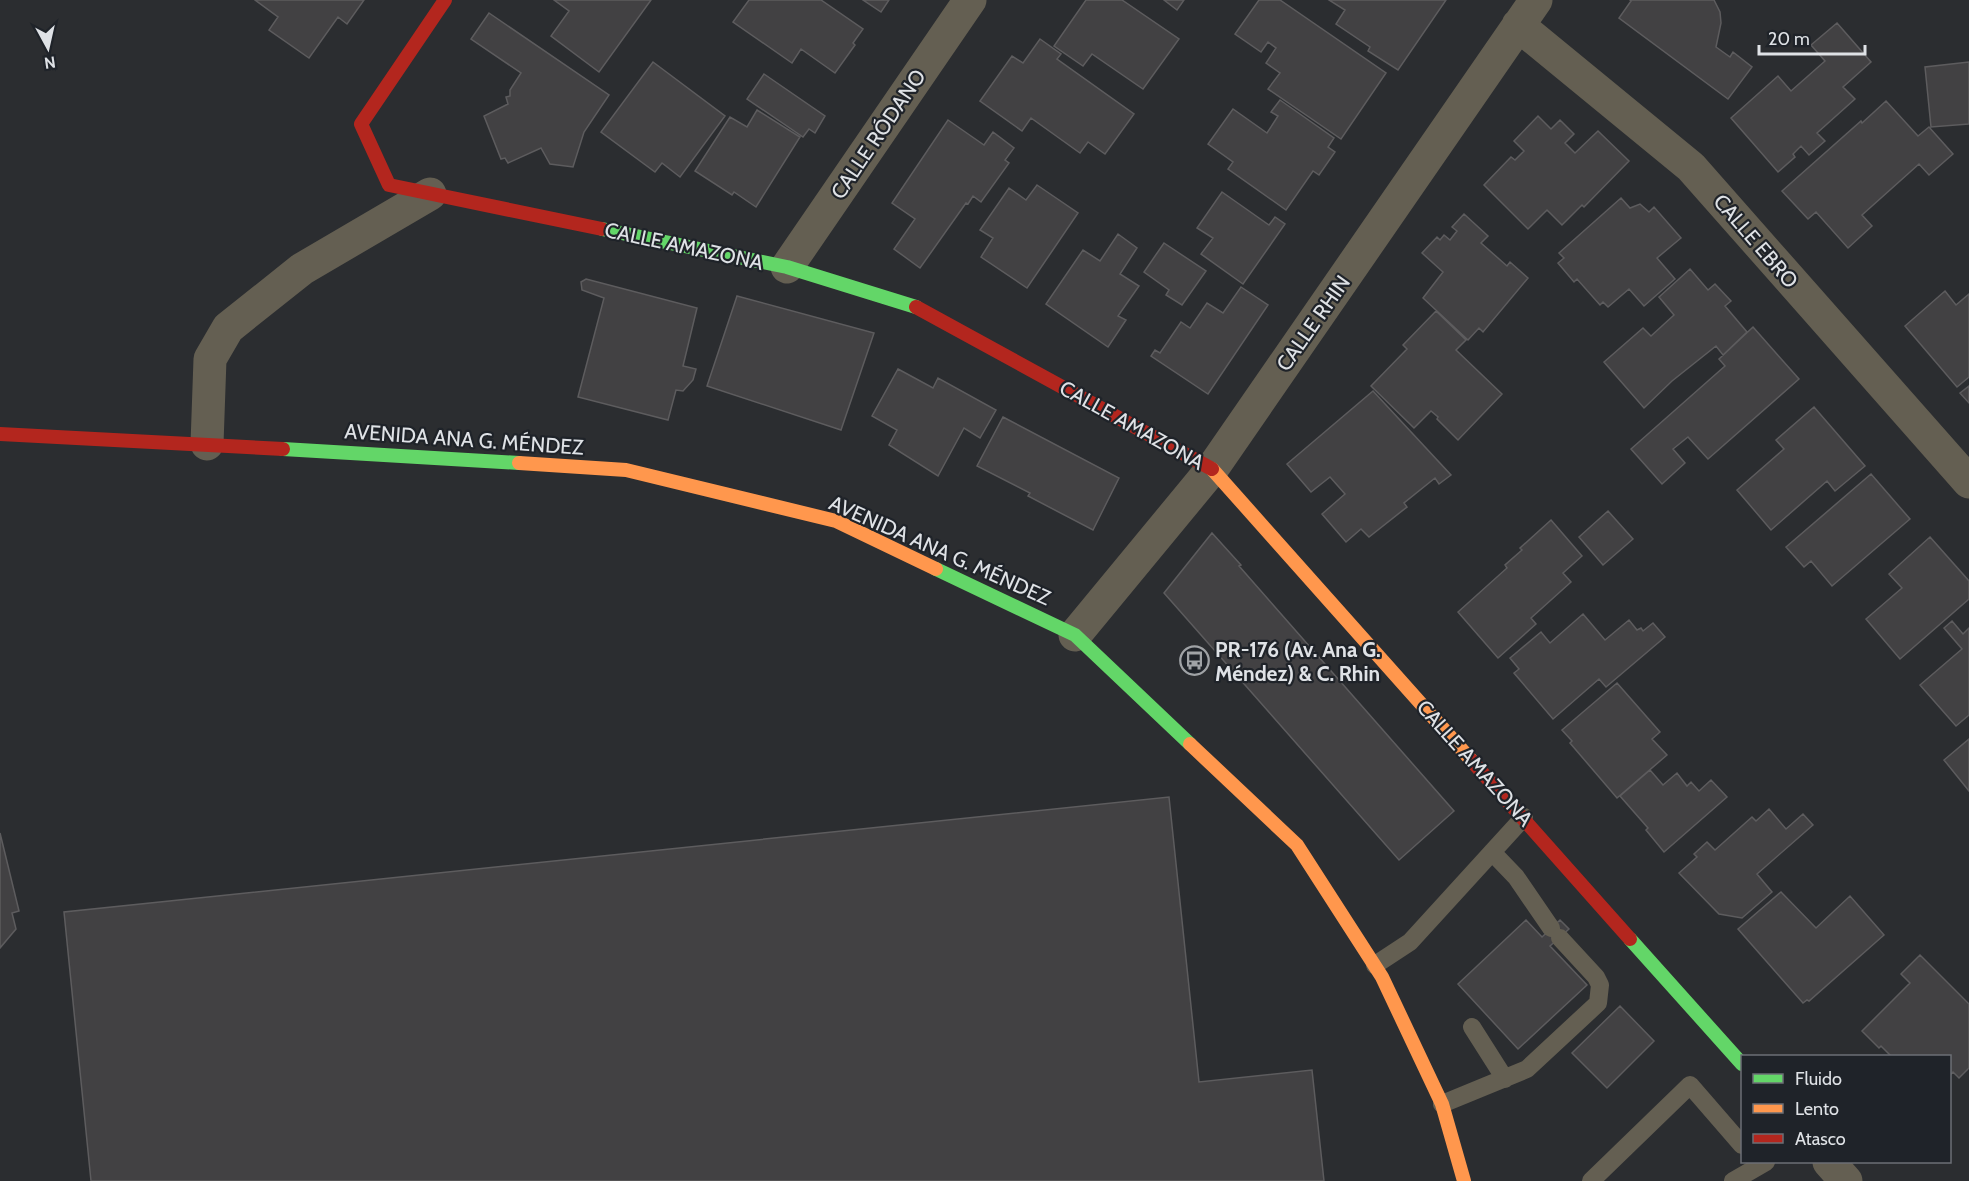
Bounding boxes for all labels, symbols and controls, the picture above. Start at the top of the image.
north arrow [18,18,78,78]
scale bar [1759,18,1866,56]
text: 20 m [1768,28,1810,50]
text: N [43,52,57,73]
street label: CALLE RÓDANO [825,64,931,204]
street label: CALLE EBRO [1708,189,1804,293]
street label: CALLE AMAZONA [603,217,766,275]
street label: CALLE RHIN [1271,270,1355,376]
street label: CALLE AMAZONA [1055,375,1209,475]
street label: AVENIDA ANA G. MÉNDEZ [344,418,585,460]
street label: AVENIDA ANA G. MÉNDEZ [825,490,1055,610]
place label: PR-176 (Av. Ana G. Méndez) & C. Rhin [1215,637,1381,686]
bus stop icon: PR-176 (Av. Ana G. Méndez) & C. Rhin [1178,645,1210,677]
street label: CALLE AMAZONA [1412,695,1538,831]
legend [1741,1055,1951,1163]
text: Fluido [1795,1068,1842,1090]
text: Lento [1795,1098,1839,1120]
text: Atasco [1795,1128,1846,1150]

